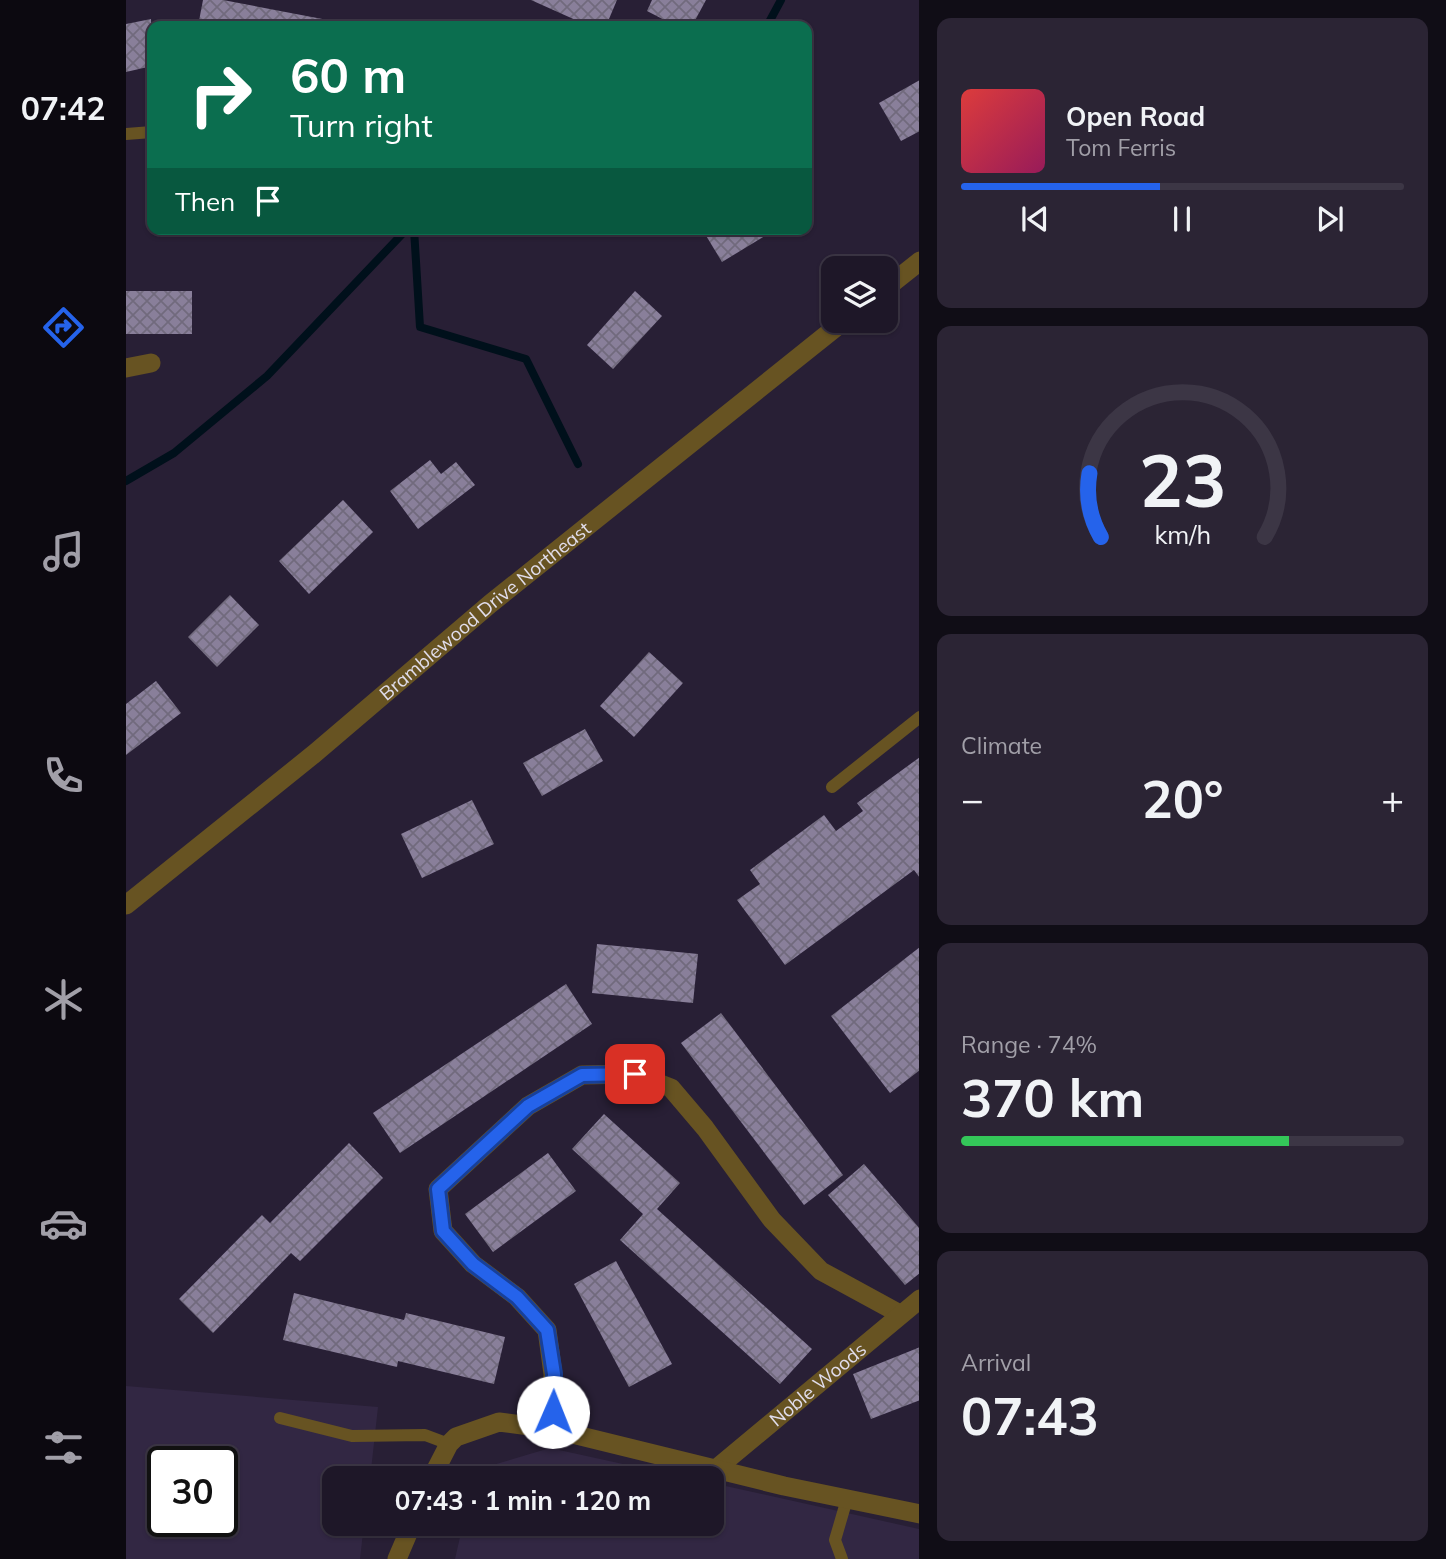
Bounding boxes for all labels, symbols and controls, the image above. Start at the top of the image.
text: 60 m [290,44,406,105]
icon: right [175,49,266,140]
text: 07:42 [21,88,105,128]
text: Open Road [1066,100,1205,133]
text: Turn right [290,105,433,145]
text: Tom Ferris [1066,133,1176,162]
icon: arrive [249,182,287,220]
text: Then [175,185,235,218]
icon: previous [1016,200,1054,238]
icon: pause [1163,200,1201,238]
icon: next [1311,200,1349,238]
map controls [821,256,898,333]
button: layers [821,256,898,333]
icon: directions [39,303,88,352]
text: 23 [1139,435,1226,526]
street label: Bramblewood Drive Northeast [374,516,596,705]
text: km/h [1154,519,1211,550]
icon: music [39,527,88,576]
text: Climate [961,731,1042,760]
icon: phone [39,751,88,800]
text: 20° [1141,766,1224,831]
text: − [961,775,984,823]
text: + [1381,775,1404,823]
icon: climate [39,975,88,1024]
text: Range · 74% [961,1030,1097,1059]
pin [605,1044,665,1104]
icon: arrive [616,1055,654,1093]
text: 370 km [961,1065,1144,1130]
icon: car [39,1199,88,1248]
street label: Noble Woods [764,1337,871,1431]
text: Arrival [961,1348,1031,1377]
position arrow [516,1375,590,1449]
text: 07:43 [961,1383,1099,1448]
icon: filters [39,1423,88,1472]
speed limit sign: 30 [147,1446,238,1537]
text: 07:43 · 1 min · 120 m [395,1484,651,1517]

